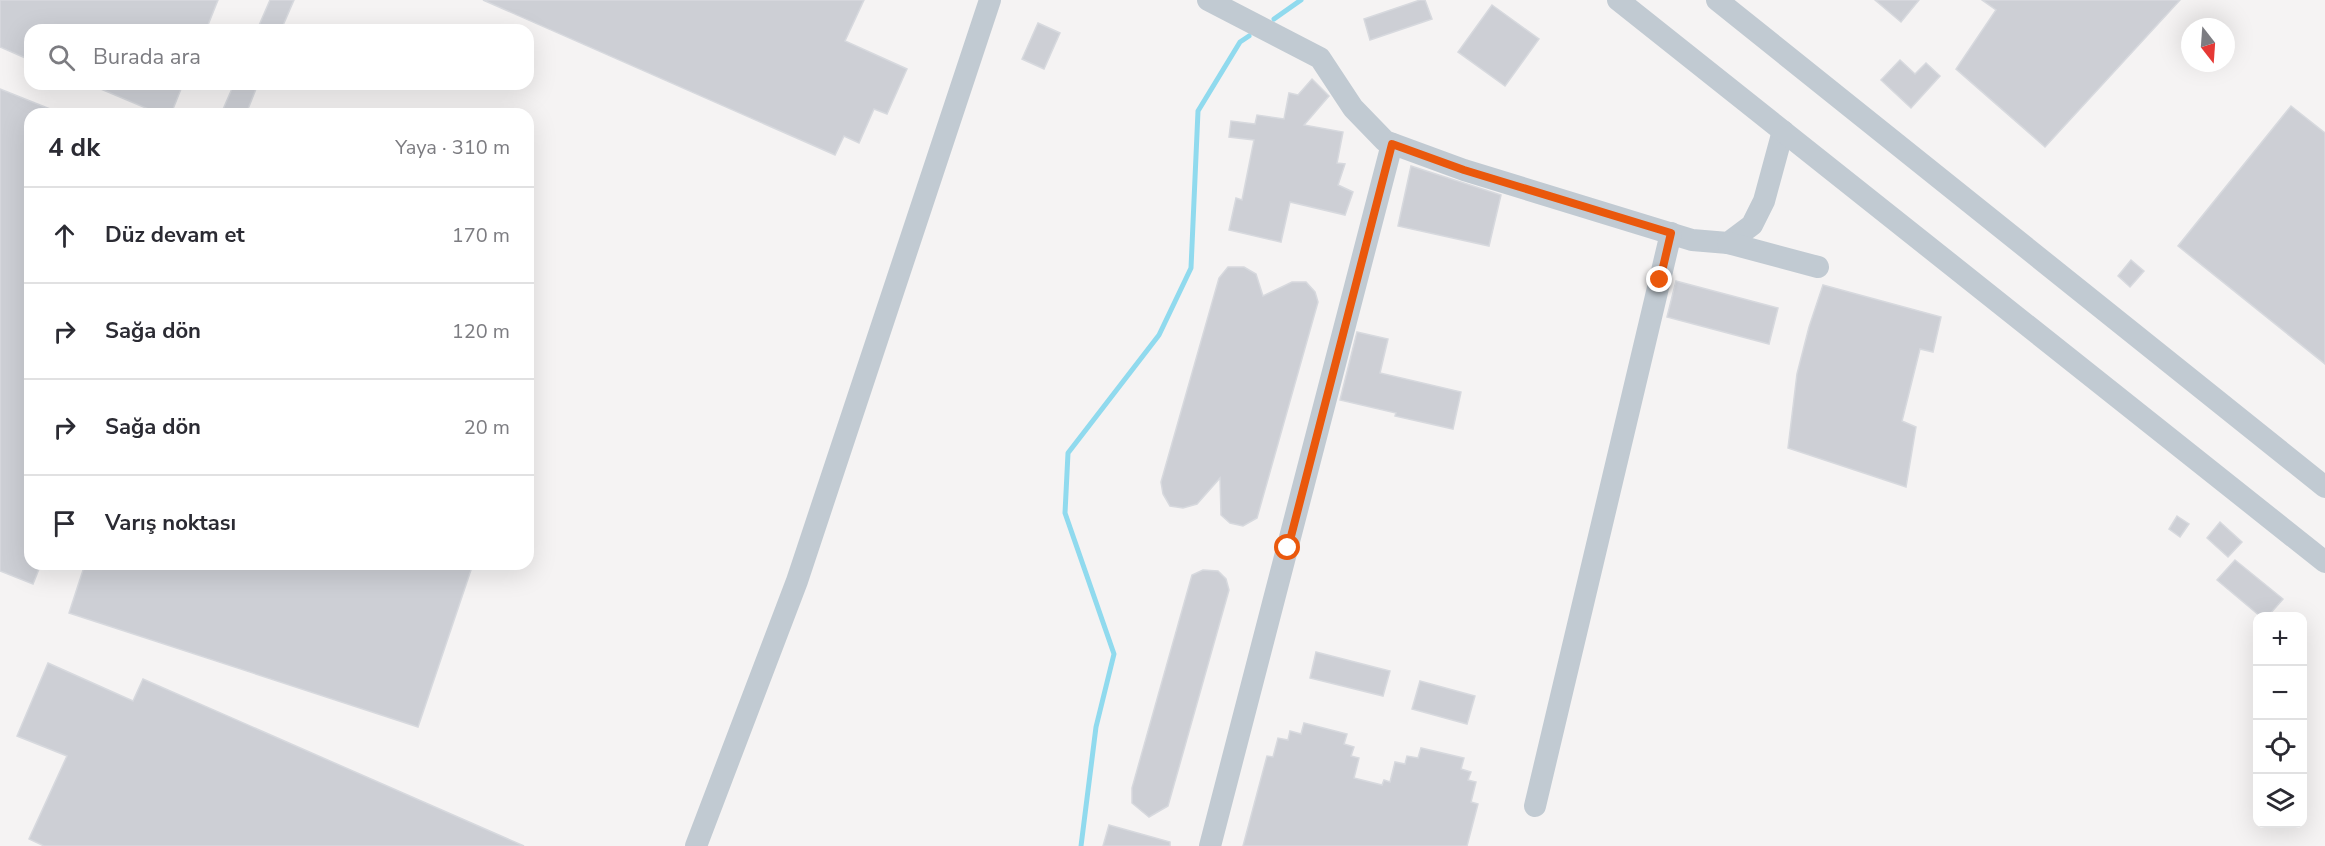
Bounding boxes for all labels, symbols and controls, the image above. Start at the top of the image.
north arrow [2181,18,2235,72]
search box [24,24,534,90]
icon: search [45,41,78,74]
text: Burada ara [93,42,201,72]
text: 4 dk [48,130,100,165]
text: Yaya · 310 m [395,134,510,161]
icon: ahead [48,219,81,252]
text: Düz devam et [105,220,245,250]
text: 170 m [452,222,510,249]
route end [1646,266,1672,292]
icon: right [48,315,81,348]
text: Sağa dön [105,316,201,346]
text: 120 m [452,318,510,345]
icon: right [48,411,81,444]
text: Sağa dön [105,412,201,442]
text: 20 m [464,414,510,441]
icon: arrive [48,507,81,540]
text: Varış noktası [105,508,236,538]
route start [1274,534,1300,560]
map controls [2253,612,2307,828]
button: + [2253,612,2307,666]
button: − [2253,666,2307,720]
button: locate [2253,720,2307,774]
button: layers [2253,774,2307,828]

